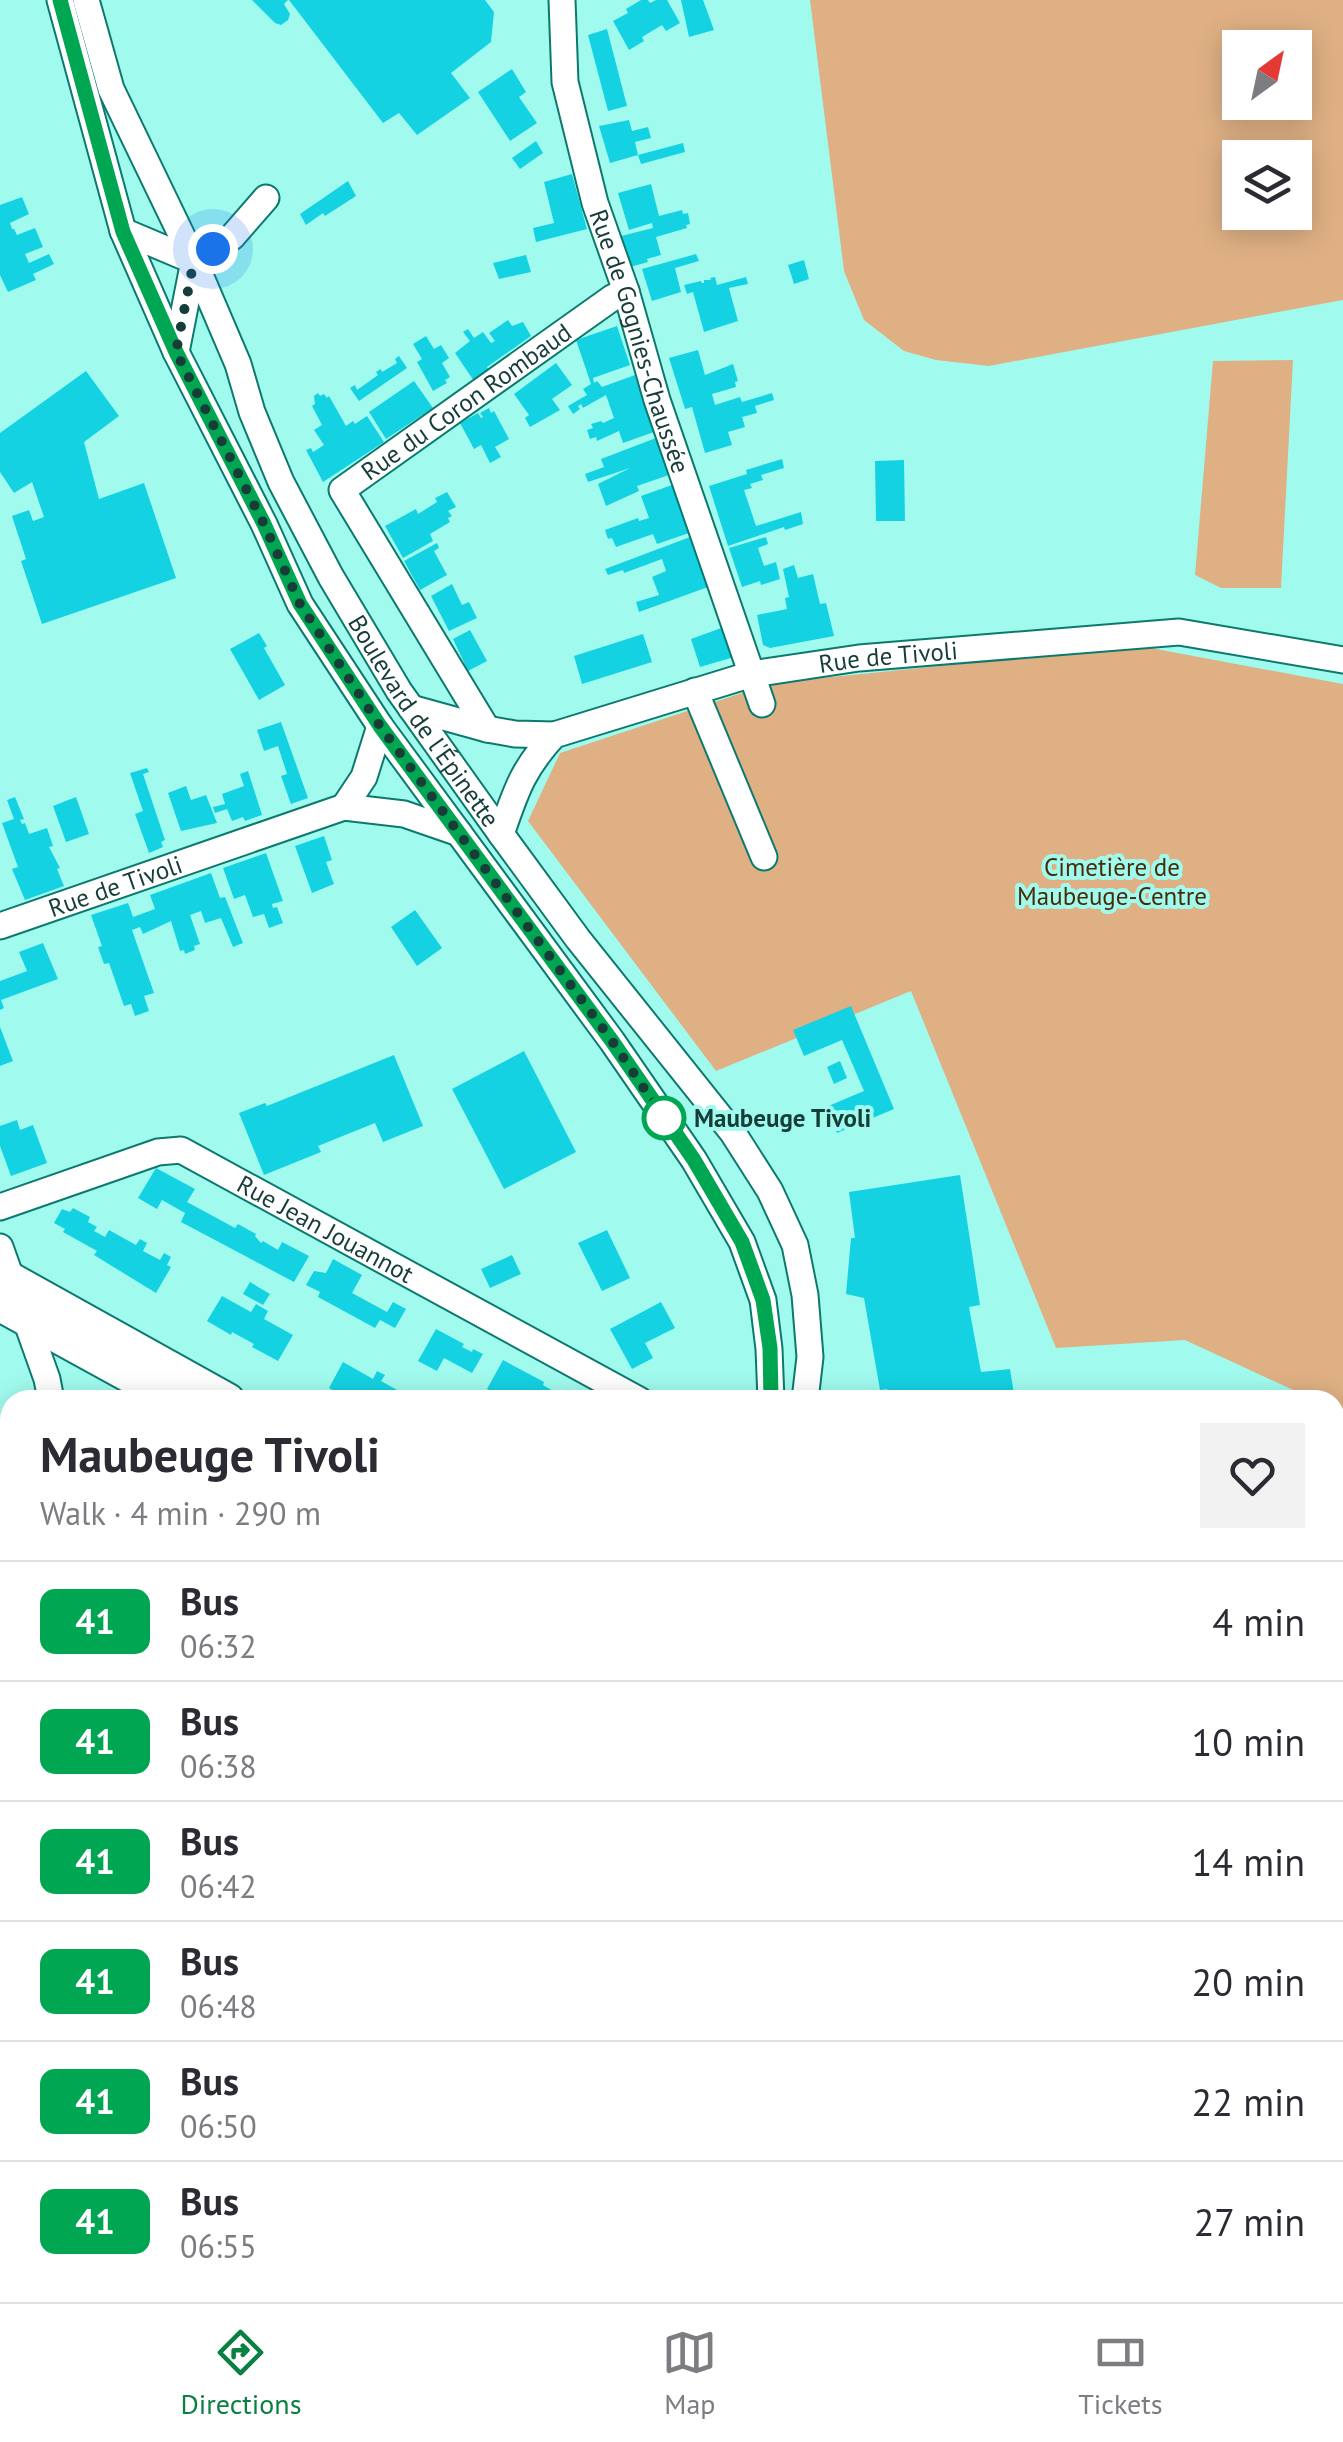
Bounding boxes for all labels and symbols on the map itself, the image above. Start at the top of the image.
north arrow [1222,30,1312,120]
street label: Rue de Gognies-Chaussée [582,205,697,477]
your location [188,224,238,274]
street label: Rue du Coron Rombaud [355,316,578,487]
street label: Boulevard de l'Épinette [341,609,507,833]
street label: Rue de Tivoli [817,634,959,680]
street label: Rue de Tivoli [44,848,186,924]
park label: Cimetière de Maubeuge-Centre [1017,851,1207,912]
marker: Maubeuge Tivoli [643,1097,685,1139]
place label: Maubeuge Tivoli [694,1102,871,1134]
street label: Rue Jean Jouannot [232,1168,420,1290]

